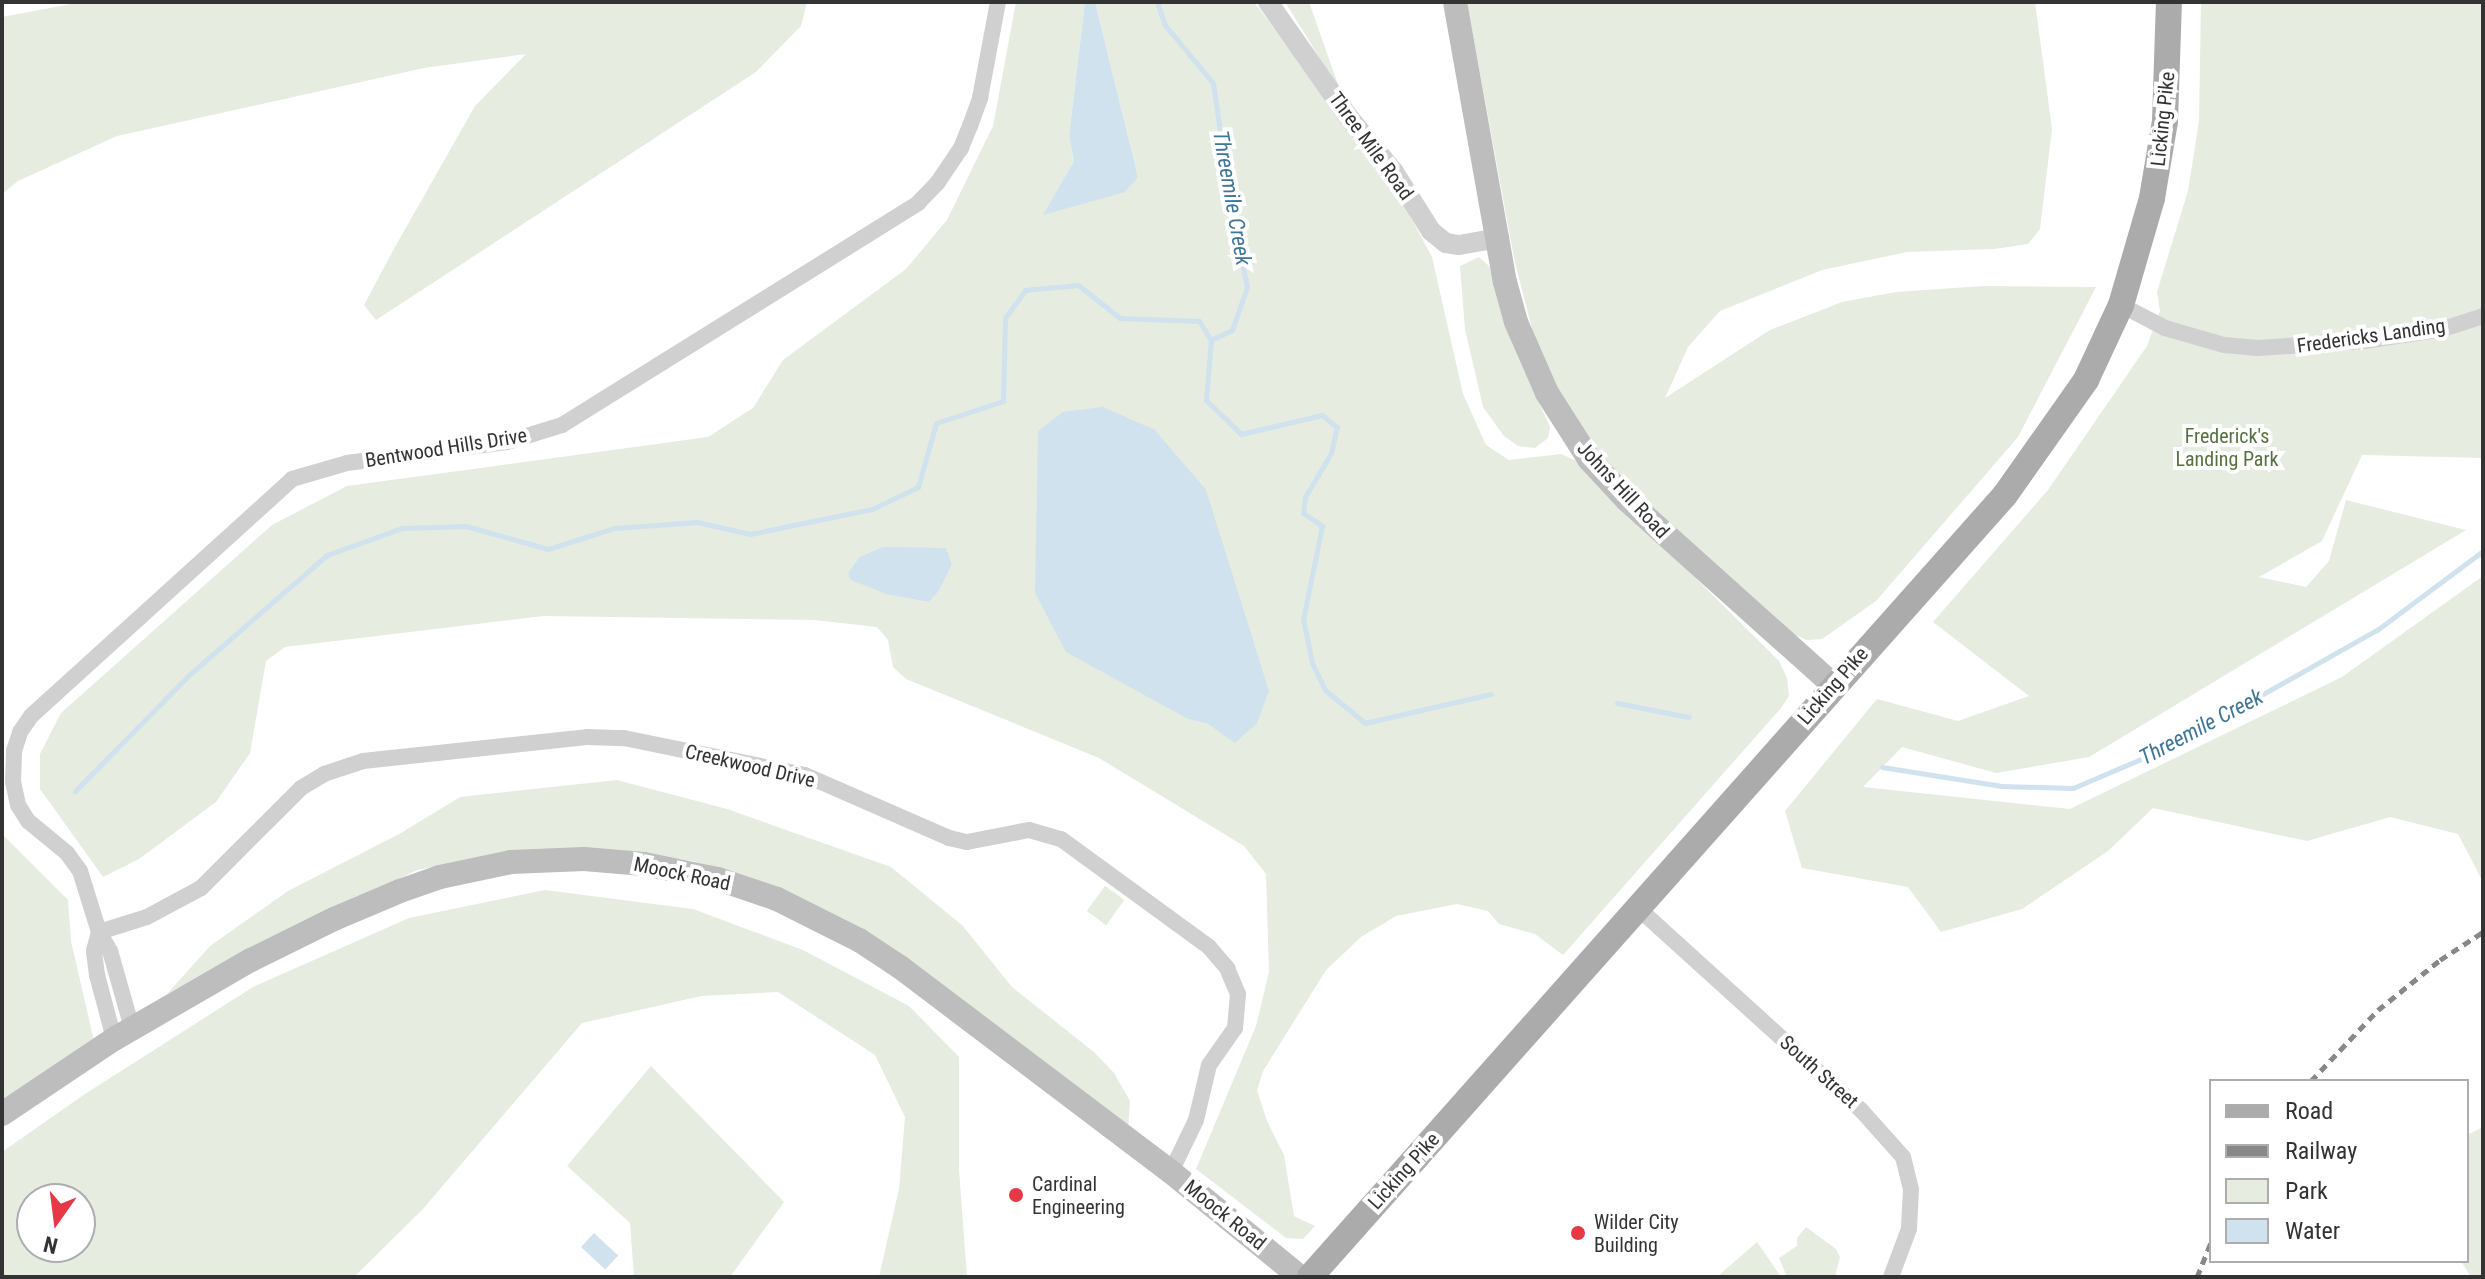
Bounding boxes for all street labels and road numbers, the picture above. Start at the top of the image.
street label: Licking Pike [2146,71,2180,167]
street label: Three Mile Road [1324,87,1418,205]
street label: Fredericks Landing [2295,314,2447,358]
street label: Bentwood Hills Drive [363,423,529,473]
street label: Johns Hill Road [1572,437,1674,543]
street label: Licking Pike [1793,642,1873,730]
street label: Creekwood Drive [683,739,817,793]
street label: Moock Road [631,852,733,896]
street label: South Street [1775,1031,1863,1113]
street label: Licking Pike [1363,1128,1445,1214]
street label: Moock Road [1179,1175,1271,1255]

